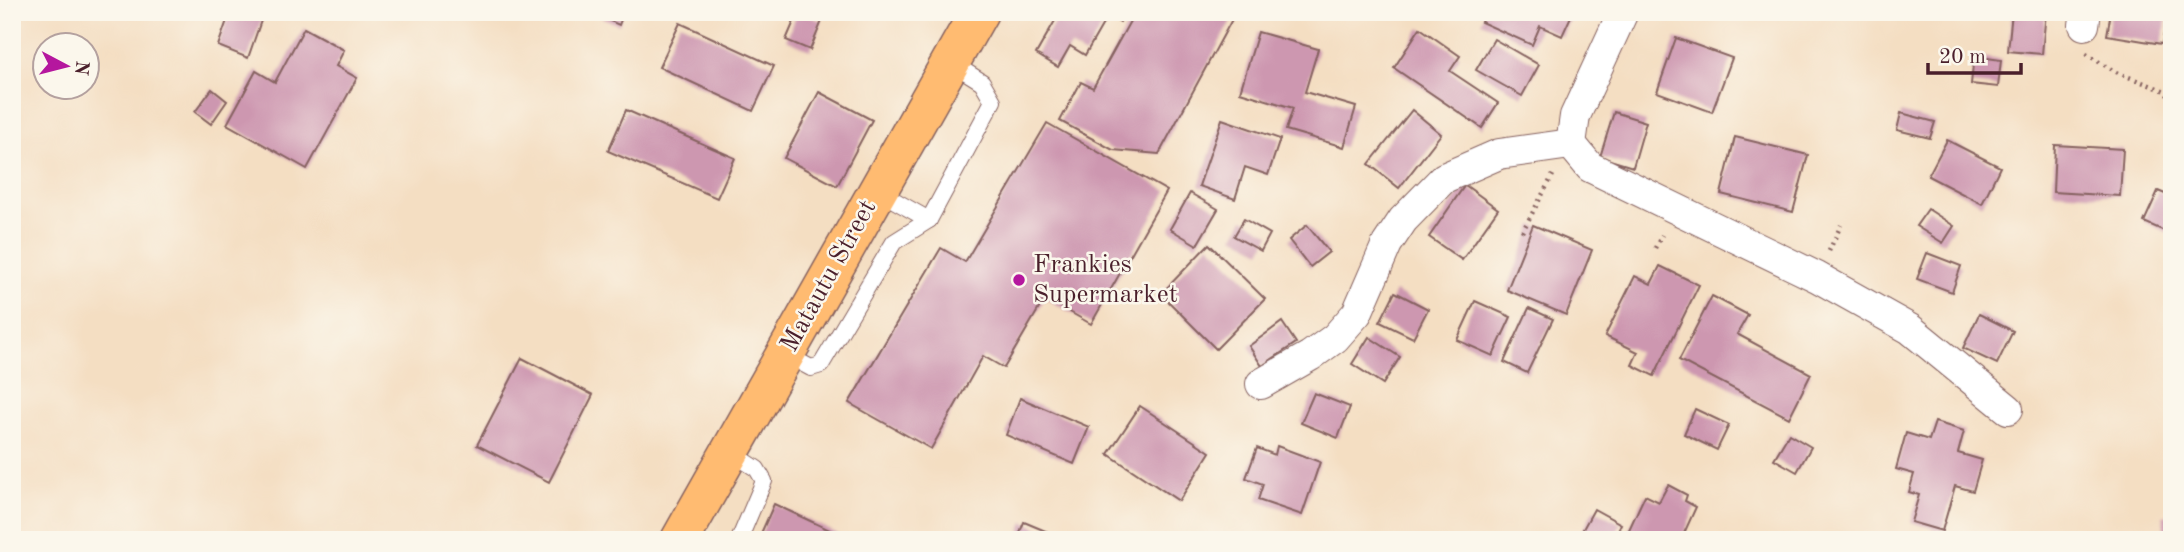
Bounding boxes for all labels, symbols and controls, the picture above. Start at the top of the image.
north arrow [32,32,102,102]
scale bar [1928,32,2021,76]
text: 20 m [1939,47,1986,68]
text: N [70,59,91,77]
street label: Matautu Street [777,196,881,356]
place label: Frankies Supermarket [1033,252,1178,308]
marker: Frankies Supermarket [1011,272,1027,288]

